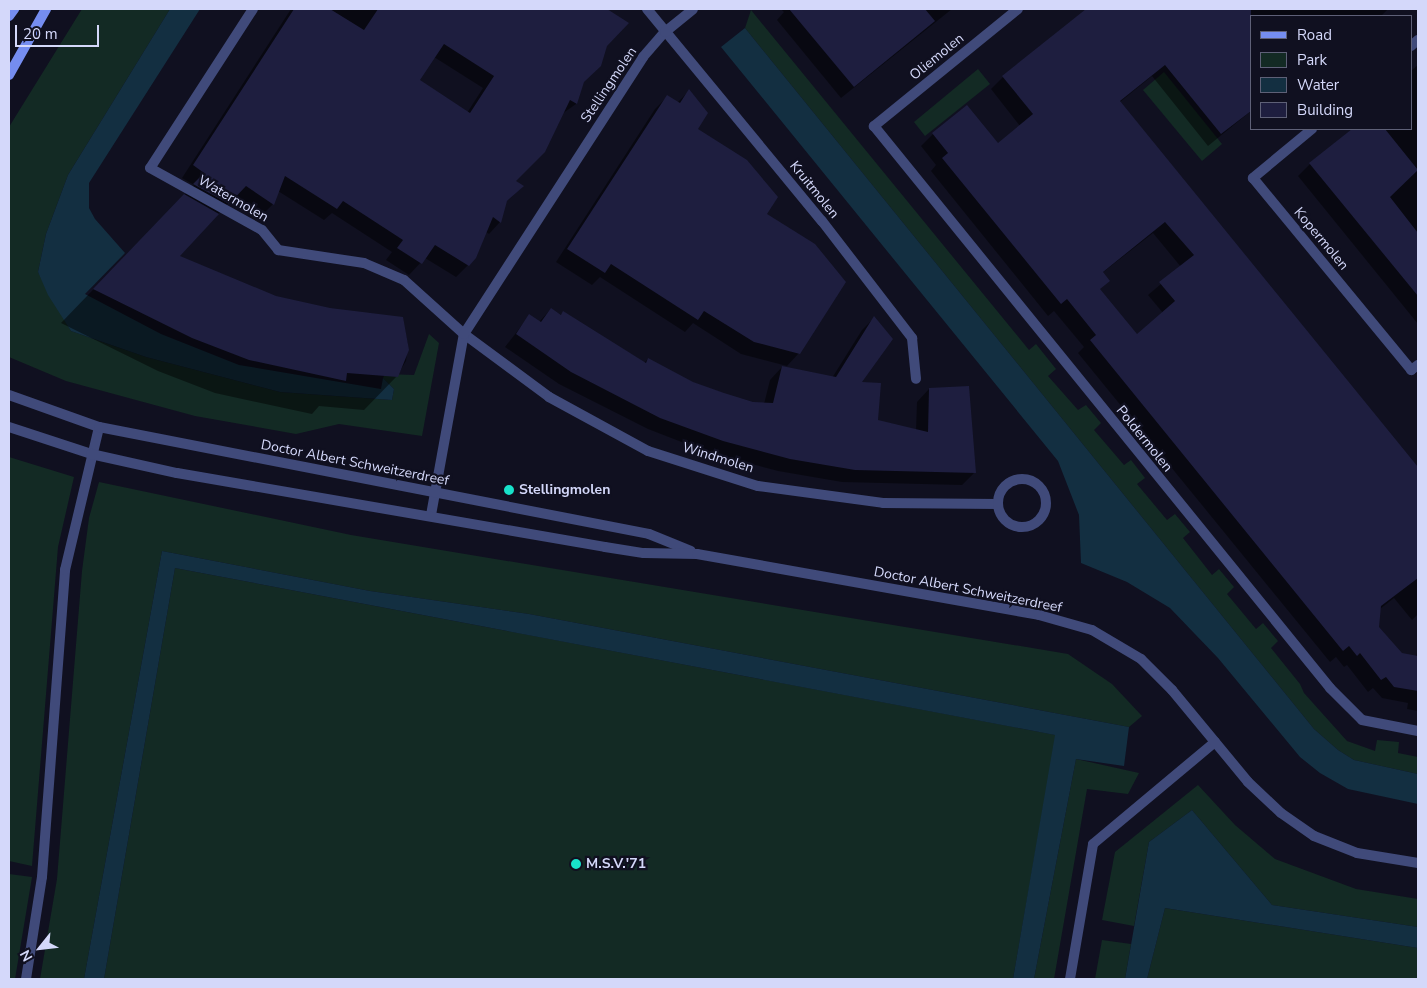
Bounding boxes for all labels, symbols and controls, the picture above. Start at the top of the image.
scale bar [18,15,101,47]
legend [1250,15,1412,130]
text: 20 m [23,24,58,44]
text: Road [1297,25,1332,45]
street label: Oliemolen [907,30,967,84]
street label: Stellingmolen [577,44,641,126]
text: Park [1297,50,1327,70]
text: Water [1297,75,1339,95]
text: Building [1297,100,1353,120]
street label: Kruitmolen [786,158,842,222]
street label: Watermolen [195,172,271,226]
street label: Kopermolen [1290,204,1352,274]
street label: Poldermolen [1112,403,1176,475]
street label: Doctor Albert Schweitzerdreef [259,437,451,489]
street label: Windmolen [680,439,756,477]
place label: Stellingmolen [519,482,610,498]
marker: Stellingmolen [503,484,515,496]
street label: Doctor Albert Schweitzerdreef [872,564,1064,616]
place label: M.S.V.'71 [586,856,646,872]
marker: M.S.V.'71 [570,858,582,870]
north arrow [15,923,65,973]
text: N [16,946,37,965]

